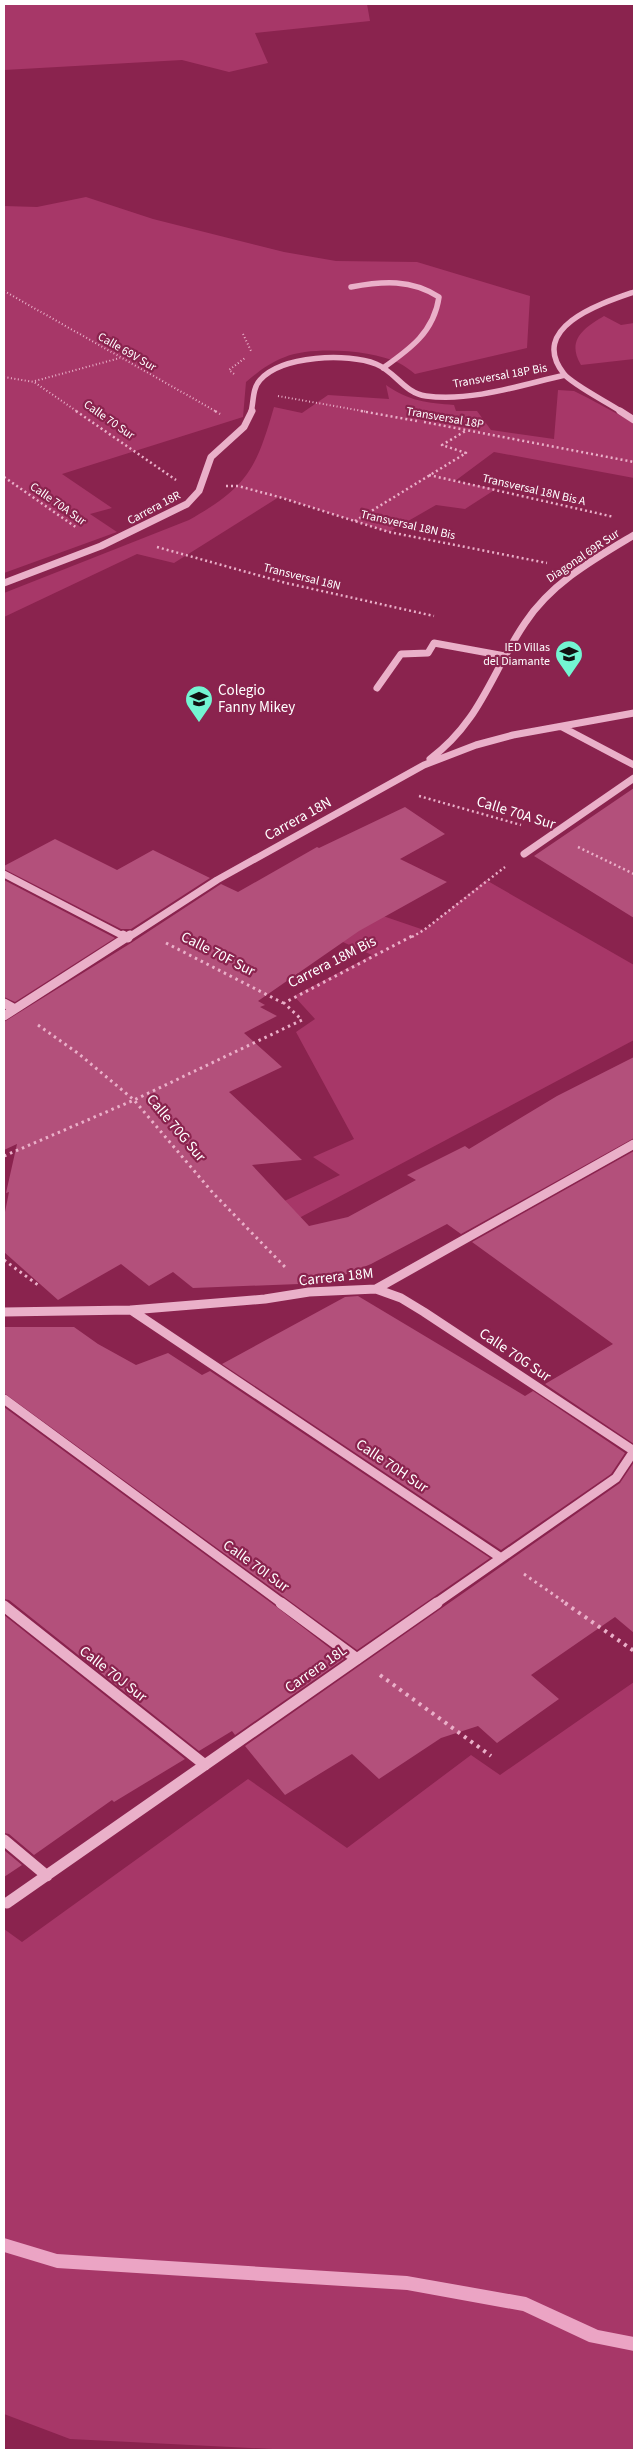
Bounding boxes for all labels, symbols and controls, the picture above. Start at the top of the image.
street label: Calle 69V Sur [95,328,160,376]
street label: Transversal 18P Bis [451,359,549,393]
street label: Calle 70 Sur [80,396,139,444]
street label: Transversal 18P [405,403,485,433]
street label: Transversal 18N Bis A [481,470,588,510]
street label: Calle 70A Sur [26,478,90,530]
street label: Carrera 18R [124,487,184,529]
street label: Transversal 18N Bis [359,506,457,544]
street label: Diagonal 69R Sur [543,525,624,587]
street label: Transversal 18N [261,559,343,595]
place label: IED Villas del Diamante [483,639,550,670]
school or university icon: IED Villas del Diamante [554,639,584,678]
place label: Colegio Fanny Mikey [218,680,295,718]
school or university icon: Colegio Fanny Mikey [184,684,214,723]
street label: Calle 70A Sur [474,791,559,835]
street label: Carrera 18N [261,792,335,846]
street label: Calle 70F Sur [177,926,260,982]
street label: Carrera 18M Bis [284,931,380,993]
street label: Calle 70G Sur [141,1090,211,1167]
street label: Carrera 18M [298,1263,374,1291]
street label: Calle 70G Sur [475,1323,556,1387]
street label: Calle 70H Sur [352,1434,433,1498]
street label: Calle 70I Sur [218,1535,294,1598]
street label: Carrera 18L [281,1640,351,1698]
street label: Calle 70J Sur [75,1641,152,1708]

